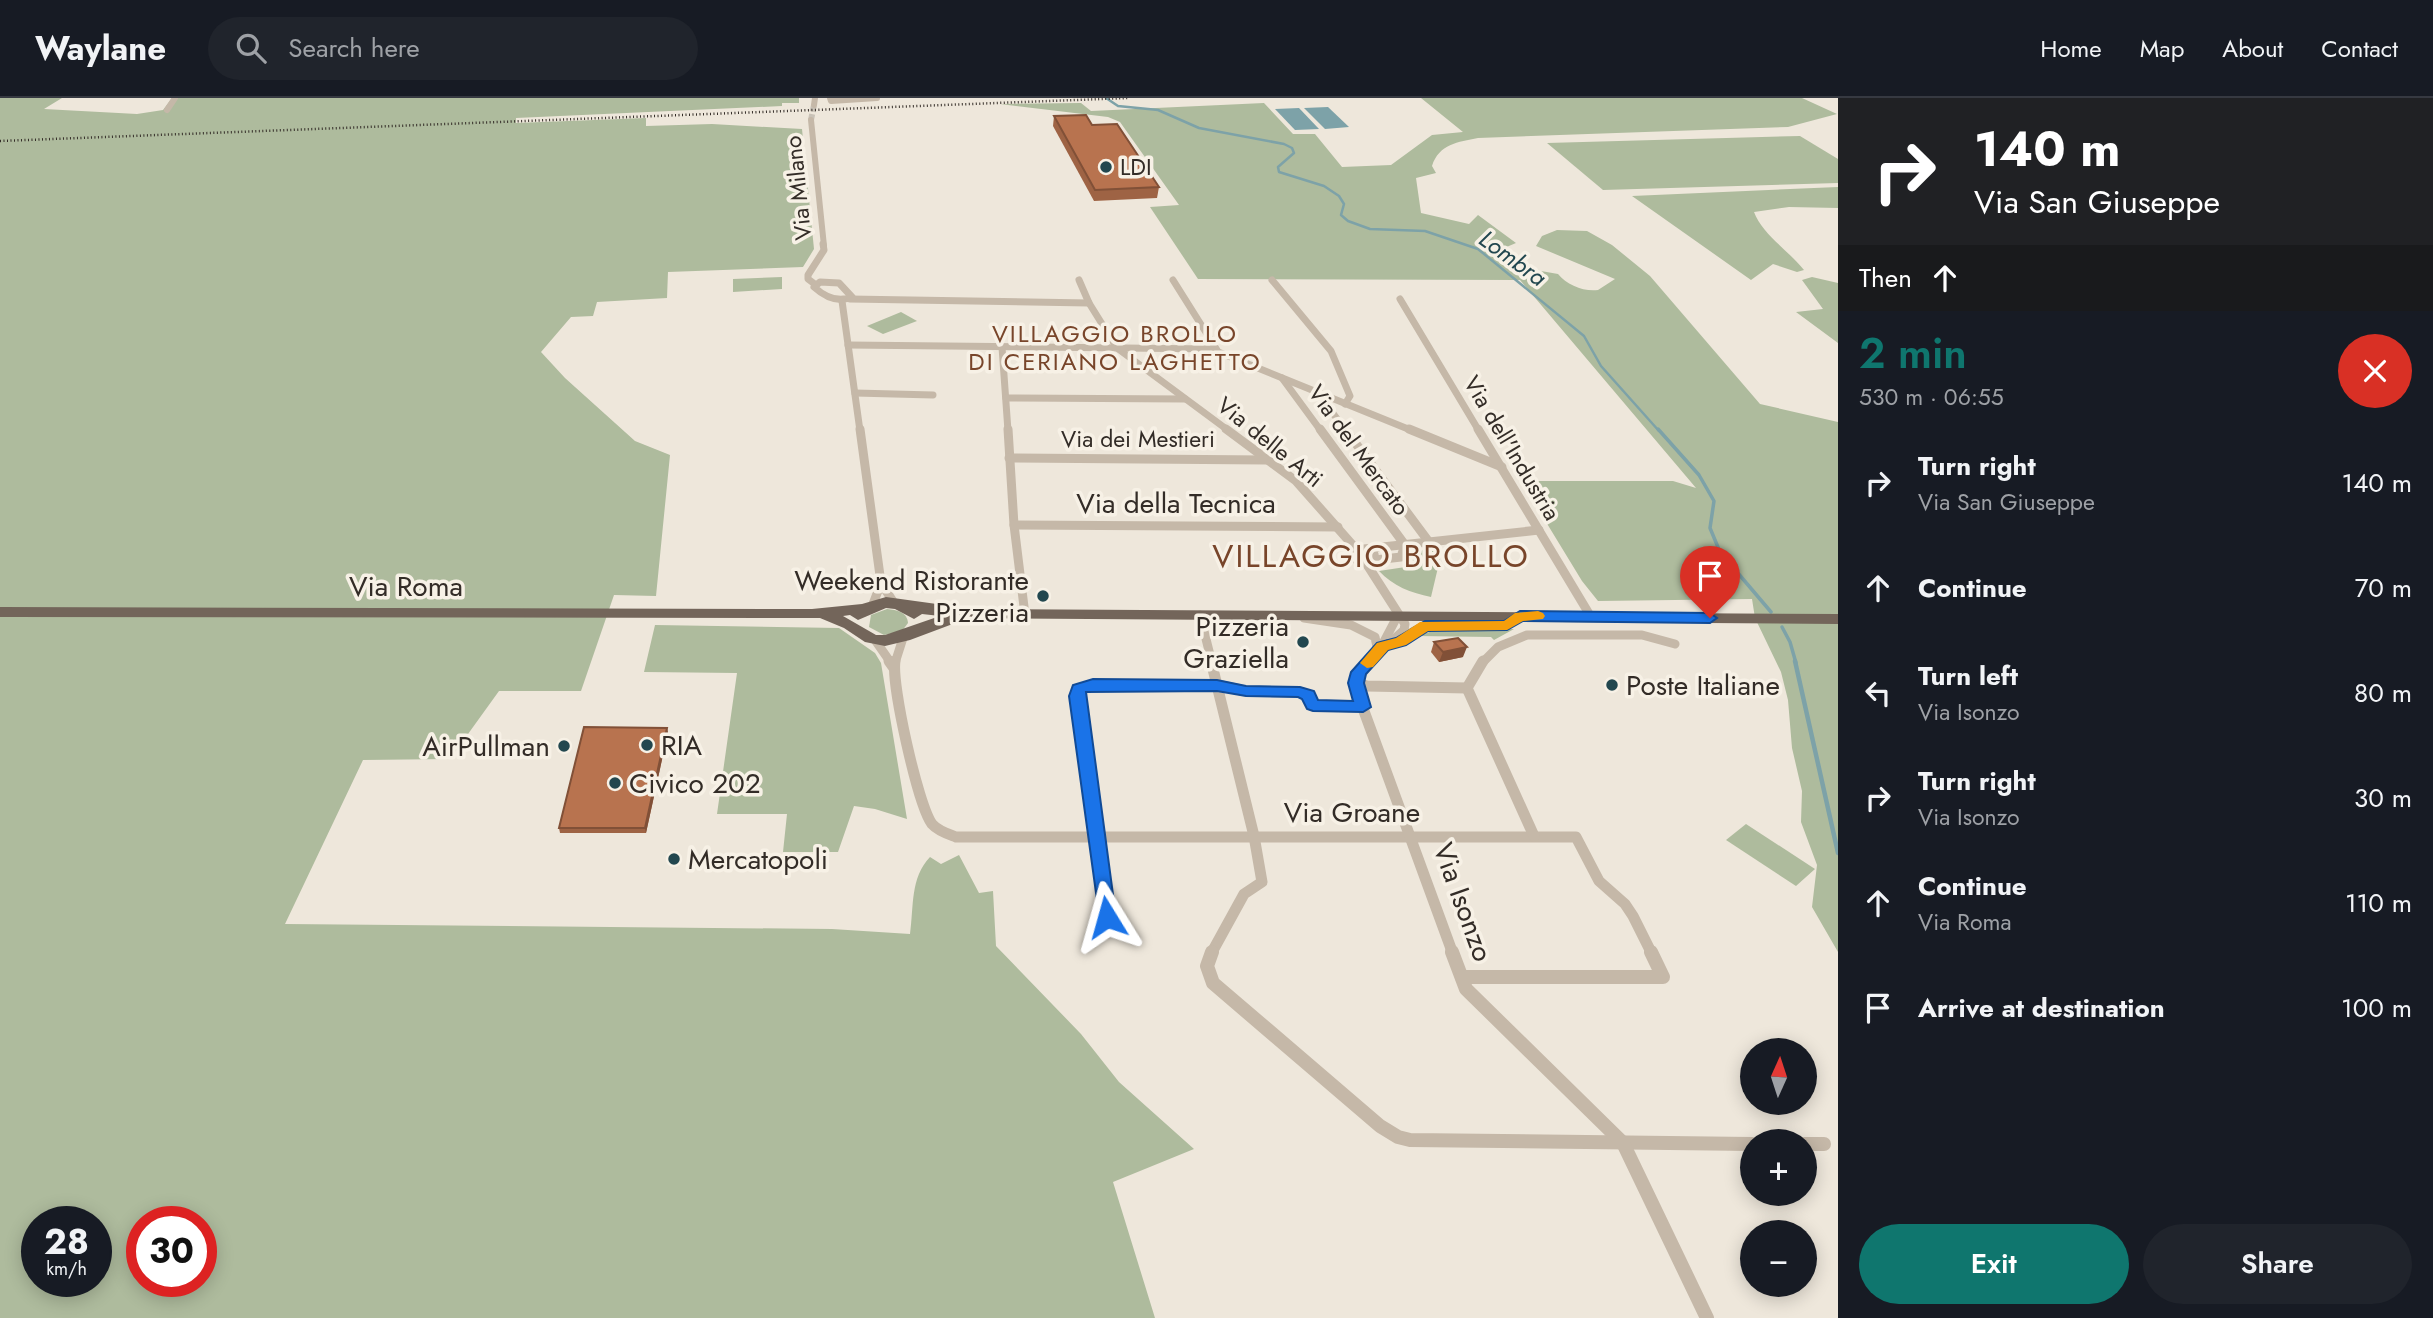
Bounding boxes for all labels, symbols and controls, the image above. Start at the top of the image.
search box [208,17,698,80]
text: Waylane [35,25,166,72]
icon: search [232,29,270,67]
text: Search here [288,29,420,67]
text: Home [2040,31,2102,66]
text: Map [2140,31,2184,66]
text: About [2222,31,2283,66]
text: Contact [2321,31,2398,66]
text: 140 m [1974,114,2120,184]
icon: right [1859,126,1950,217]
street label: Via Milano [776,134,820,242]
place label: LDI [1120,150,1152,184]
marker: LDI [1098,159,1114,175]
text: Via San Giuseppe [1974,179,2220,225]
water label: Lombra [1472,222,1554,294]
text: Then [1859,259,1912,297]
icon: ahead [1926,259,1964,297]
district label: VILLAGGIO BROLLO DI CERIANO LAGHETTO [968,316,1262,379]
text: 2 min [1859,323,1967,384]
button: close [2338,334,2412,408]
street label: Via dell'Industria [1455,369,1569,527]
street label: Via del Mercato [1300,378,1418,522]
text: 530 m · 06:55 [1859,380,2004,414]
street label: Via delle Arti [1210,389,1330,495]
street label: Via dei Mestieri [1061,422,1215,456]
text: Turn right [1918,447,2036,485]
icon: right [1859,464,1897,502]
text: 140 m [2341,464,2412,502]
street label: Via della Tecnica [1076,483,1276,524]
text: Via San Giuseppe [1918,485,2095,519]
district label: VILLAGGIO BROLLO [1212,533,1530,579]
pin [1680,546,1740,618]
icon: arrive [1691,557,1729,595]
place label: Weekend Ristorante Pizzeria [794,560,1029,633]
street label: Via Roma [349,566,463,607]
icon: ahead [1859,569,1897,607]
text: Continue [1918,569,2027,607]
text: 70 m [2355,569,2412,607]
marker: Weekend Ristorante Pizzeria [1035,588,1051,604]
place label: Pizzeria Graziella [1183,606,1289,679]
marker: Pizzeria Graziella [1295,634,1311,650]
text: Turn left [1918,657,2018,695]
place label: Poste Italiane [1626,665,1780,706]
icon: left [1859,674,1897,712]
text: 80 m [2354,674,2412,712]
marker: Poste Italiane [1604,677,1620,693]
text: Via Isonzo [1918,695,2019,729]
place label: RIA [661,725,703,766]
place label: AirPullman [422,726,550,767]
marker: RIA [639,737,655,753]
marker: AirPullman [556,738,572,754]
text: Turn right [1918,762,2036,800]
place label: Civico 202 [629,763,761,804]
marker: Civico 202 [607,775,623,791]
icon: right [1859,779,1897,817]
text: 30 m [2354,779,2412,817]
street label: Via Groane [1284,792,1420,833]
text: Via Isonzo [1918,800,2019,834]
street label: Via Isonzo [1423,837,1503,967]
place label: Mercatopoli [688,839,828,880]
marker: Mercatopoli [666,851,682,867]
text: Continue [1918,867,2027,905]
position arrow [1070,880,1144,954]
icon: ahead [1859,884,1897,922]
text: 110 m [2345,884,2412,922]
text: Via Roma [1918,905,2012,939]
icon: arrive [1859,989,1897,1027]
text: Arrive at destination [1918,989,2165,1027]
text: 100 m [2341,989,2412,1027]
north arrow [1740,1038,1816,1115]
map controls [1740,1038,1817,1297]
button: + [1740,1129,1817,1206]
speed limit sign: 30 [126,1206,217,1297]
text: 28 [44,1217,89,1267]
button: − [1740,1220,1817,1297]
button: Exit [1859,1224,2129,1304]
button: Share [2143,1224,2412,1304]
text: km/h [46,1256,87,1282]

